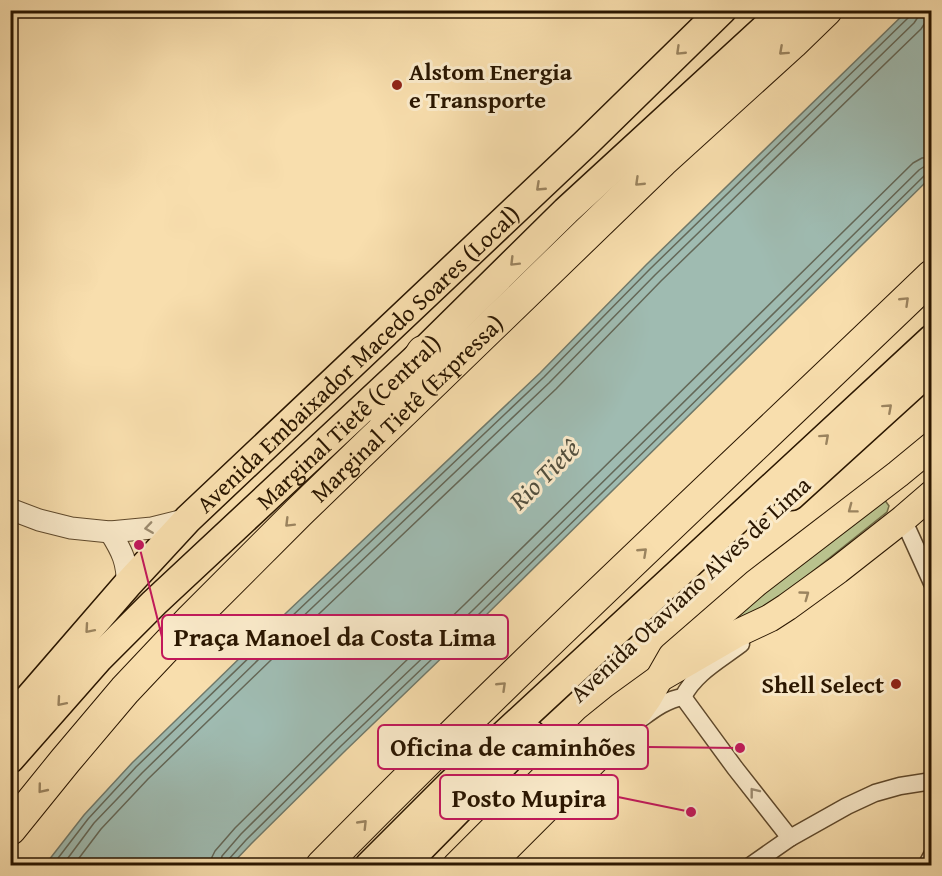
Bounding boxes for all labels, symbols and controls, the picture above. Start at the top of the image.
one-way arrow [677,44,688,55]
one-way arrow [780,44,790,55]
place label: Alstom Energia e Transporte [409,54,573,117]
marker: Alstom Energia e Transporte [390,78,404,92]
one-way arrow [636,175,647,186]
one-way arrow [536,180,547,191]
street label: Avenida Embaixador Macedo Soares (Local) [188,197,528,520]
one-way arrow [511,255,521,266]
one-way arrow [899,297,909,308]
street label: Marginal Tietê (Expressa) [302,306,511,510]
street label: Marginal Tietê (Central) [248,326,449,517]
one-way arrow [881,404,892,415]
water label: Rio Tietê [499,429,589,519]
one-way arrow [818,434,829,445]
street label: Avenida Otaviano Alves de Lima [562,467,819,710]
one-way arrow [847,502,858,513]
one-way arrow [285,516,295,527]
one-way arrow [145,521,154,533]
one-way arrow [636,548,646,559]
one-way arrow [798,591,809,602]
callout: Praça Manoel da Costa Lima [162,615,508,659]
text: Praça Manoel da Costa Lima [174,617,497,656]
one-way arrow [85,622,96,633]
place label: Shell Select [761,667,884,702]
marker: Shell Select [889,677,903,691]
one-way arrow [494,683,505,694]
one-way arrow [57,695,68,706]
callout: Oficina de caminhões [378,725,648,769]
text: Oficina de caminhões [390,727,636,766]
callout: Posto Mupira [440,775,618,819]
text: Posto Mupira [452,778,607,817]
one-way arrow [38,782,49,793]
one-way arrow [750,788,761,799]
one-way arrow [356,820,367,831]

